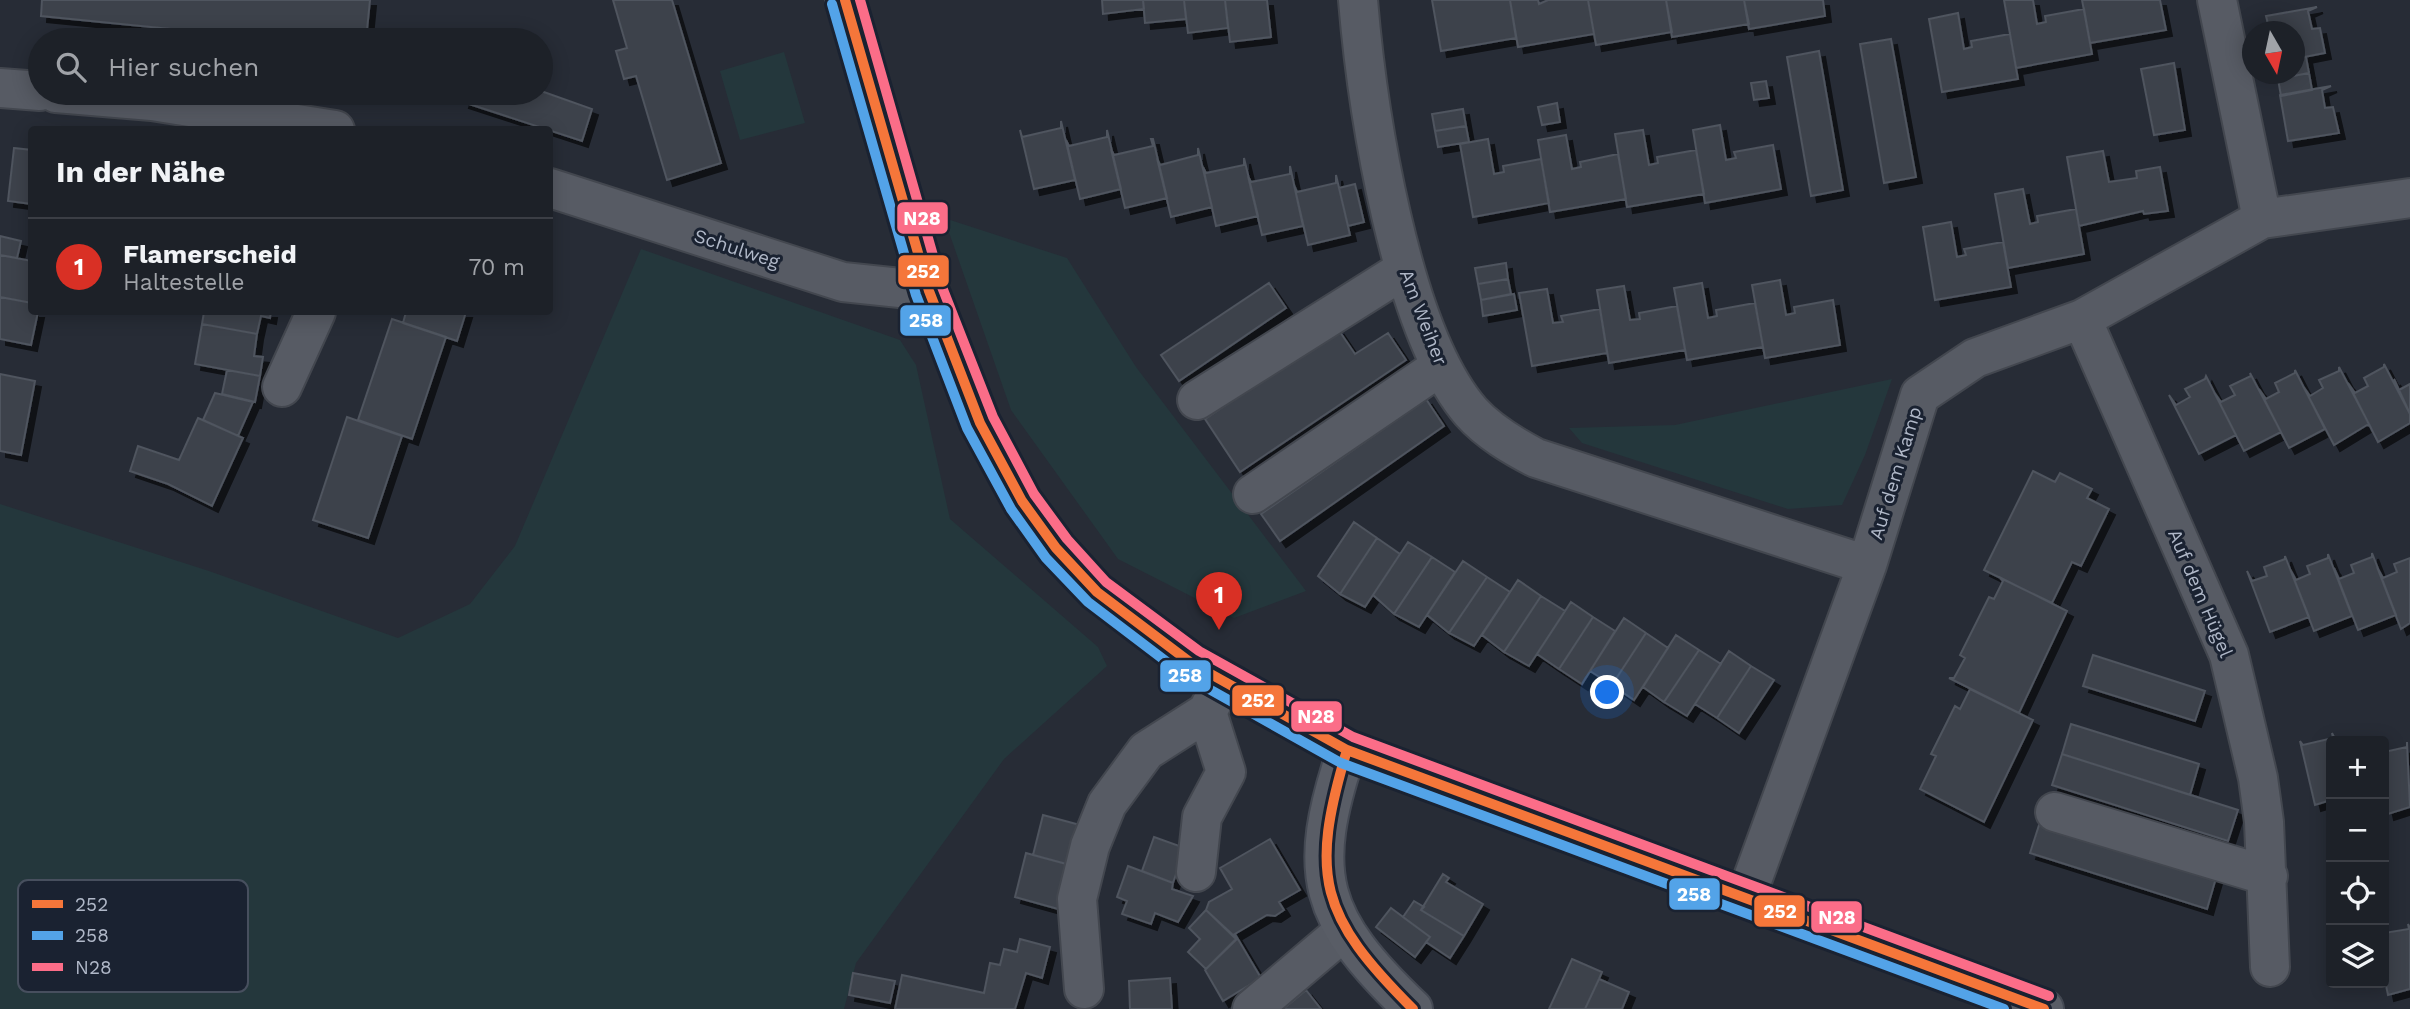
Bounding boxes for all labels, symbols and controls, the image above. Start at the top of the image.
north arrow [2242,21,2305,84]
search box [28,28,553,105]
icon: search [52,48,90,86]
text: Hier suchen [108,52,259,82]
text: In der Nähe [56,154,225,189]
line badge: N28 [896,201,949,235]
text: N28 [903,207,941,230]
street label: Schulweg [691,224,783,273]
text: Flamerscheid [123,239,297,269]
text: 1 [74,254,84,281]
text: 70 m [468,254,525,281]
line badge: 252 [897,254,950,288]
text: 252 [906,260,940,283]
street label: Am Weiher [1395,266,1452,369]
text: Haltestelle [123,269,245,296]
line badge: 258 [899,304,952,337]
text: 258 [909,309,943,332]
street label: Auf dem Kamp [1864,404,1927,542]
street label: Auf dem Hügel [2163,526,2238,661]
pin: 1 [1196,572,1242,630]
line badge: 258 [1159,659,1212,693]
text: 258 [1168,664,1202,687]
your location [1590,675,1624,709]
line badge: 252 [1231,684,1285,717]
text: 252 [1241,689,1275,712]
line badge: N28 [1290,700,1343,733]
text: N28 [1297,705,1335,728]
map controls [2326,736,2389,988]
button: + [2326,736,2389,799]
button: − [2326,799,2389,862]
button: locate [2326,862,2389,925]
line badge: 258 [1668,877,1721,911]
legend [18,880,248,992]
text: 258 [1677,883,1711,906]
text: 252 [75,893,108,916]
line badge: 252 [1753,894,1806,928]
text: 252 [1763,900,1797,923]
line badge: N28 [1810,900,1863,934]
text: N28 [1818,906,1856,929]
text: 258 [75,924,109,947]
button: layers [2326,925,2389,988]
text: N28 [75,956,112,979]

